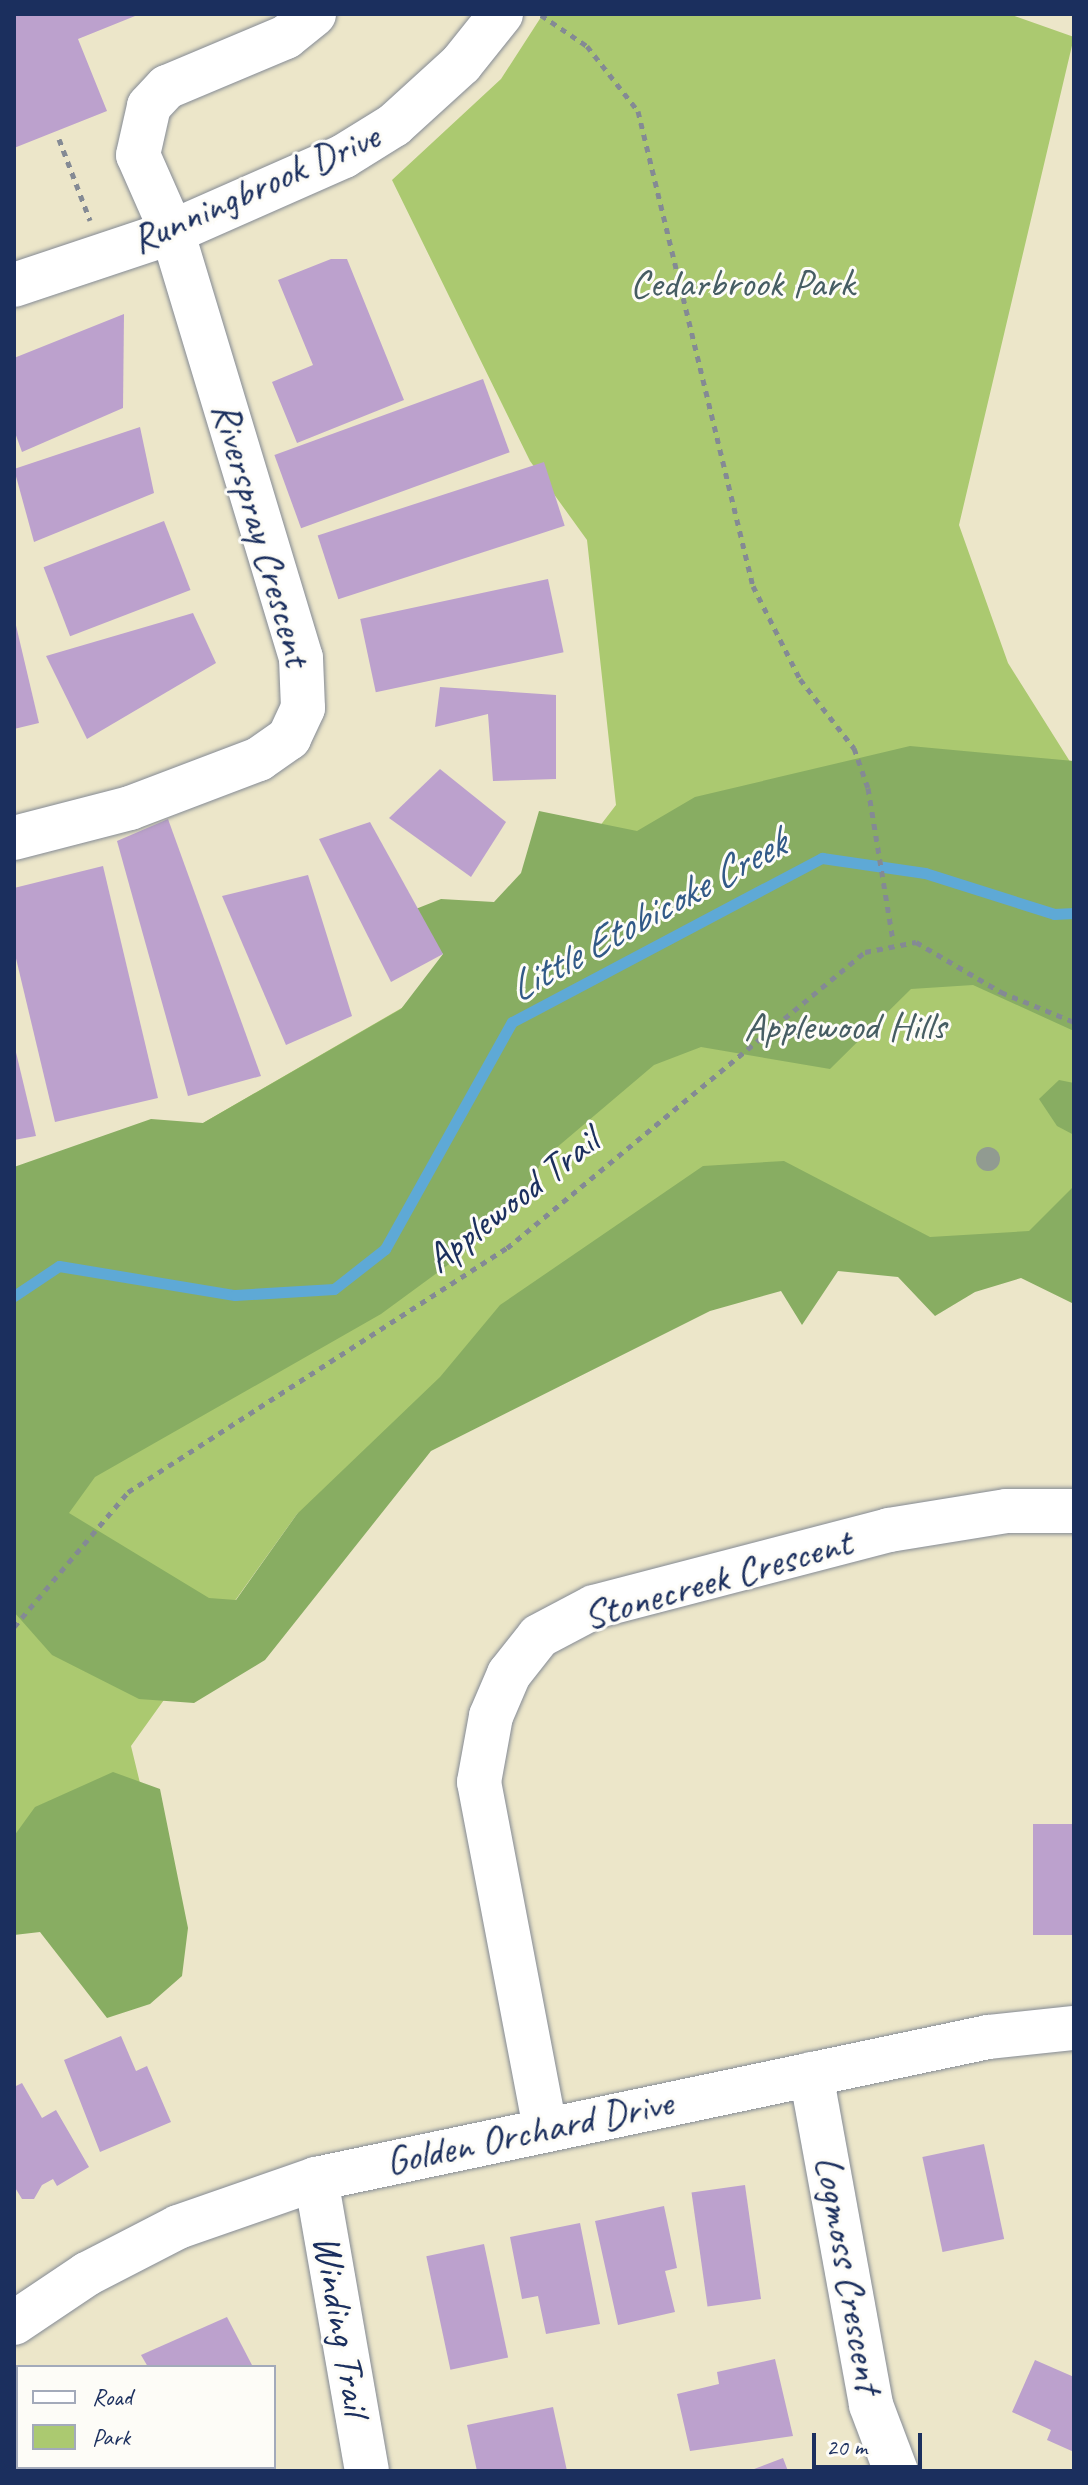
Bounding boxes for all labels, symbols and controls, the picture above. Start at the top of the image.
street label: Runningbrook Drive [123,112,387,264]
park label: Cedarbrook Park [629,259,855,307]
street label: Riverspray Crescent [201,397,323,671]
water label: Little Etobicoke Creek [499,819,795,1013]
park label: Applewood Hills [744,1002,946,1050]
street label: Applewood Trail [416,1118,608,1282]
street label: Stonecreek Crescent [577,1518,857,1640]
street label: Golden Orchard Drive [381,2078,677,2186]
street label: Logmoss Crescent [805,2152,893,2396]
street label: Winding Trail [303,2231,381,2419]
legend [16,2365,276,2469]
text: Road [92,2382,132,2412]
scale bar [816,2417,926,2467]
text: Park [92,2422,130,2452]
text: 20 m [826,2432,867,2462]

